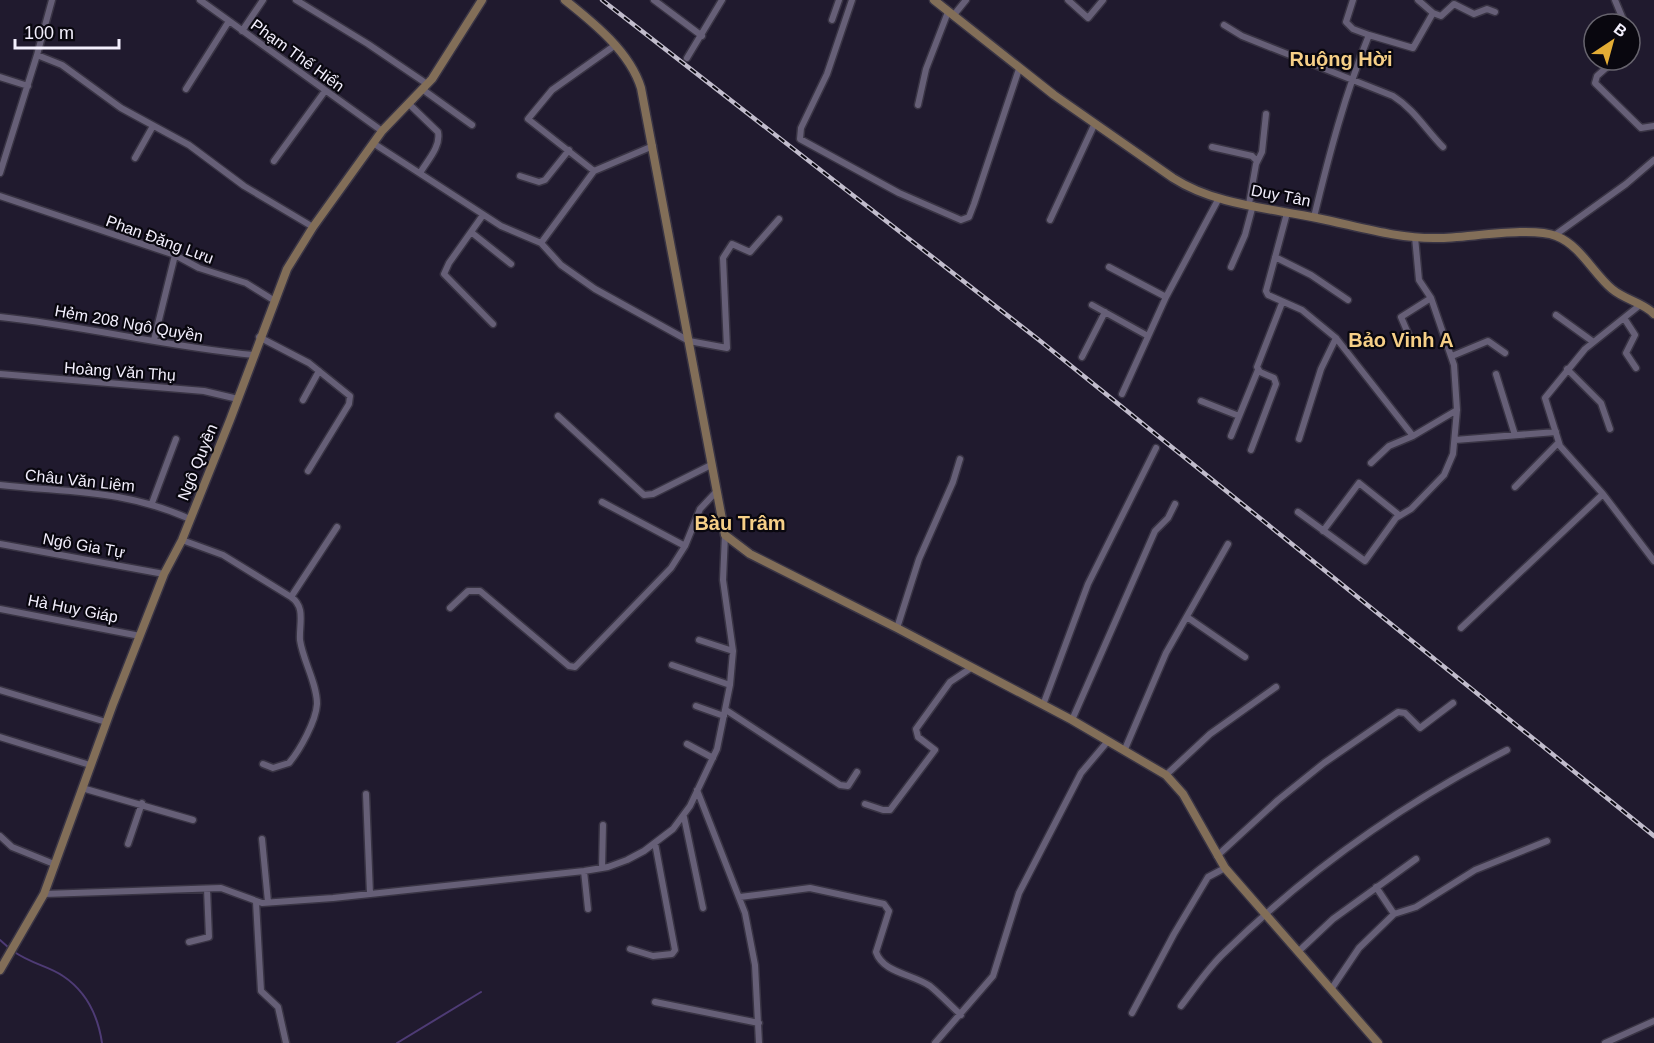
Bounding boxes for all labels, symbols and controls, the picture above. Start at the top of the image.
scale bar [15,12,118,50]
north arrow [1582,12,1642,72]
street label: Phạm Thế Hiển [248,16,348,95]
text: B [1611,20,1630,41]
text: 100 m [24,23,74,43]
district label: Ruộng Hời [1289,48,1393,70]
street label: Duy Tân [1250,181,1312,210]
street label: Phan Đăng Lưu [104,212,216,267]
street label: Hẻm 208 Ngô Quyền [53,302,204,345]
district label: Bảo Vinh A [1348,329,1454,351]
street label: Hoàng Văn Thụ [64,359,176,384]
street label: Ngô Quyền [174,421,221,503]
street label: Châu Văn Liêm [24,466,136,495]
district label: Bàu Trâm [694,512,786,534]
street label: Ngô Gia Tự [41,530,127,561]
street label: Hà Huy Giáp [26,591,120,626]

